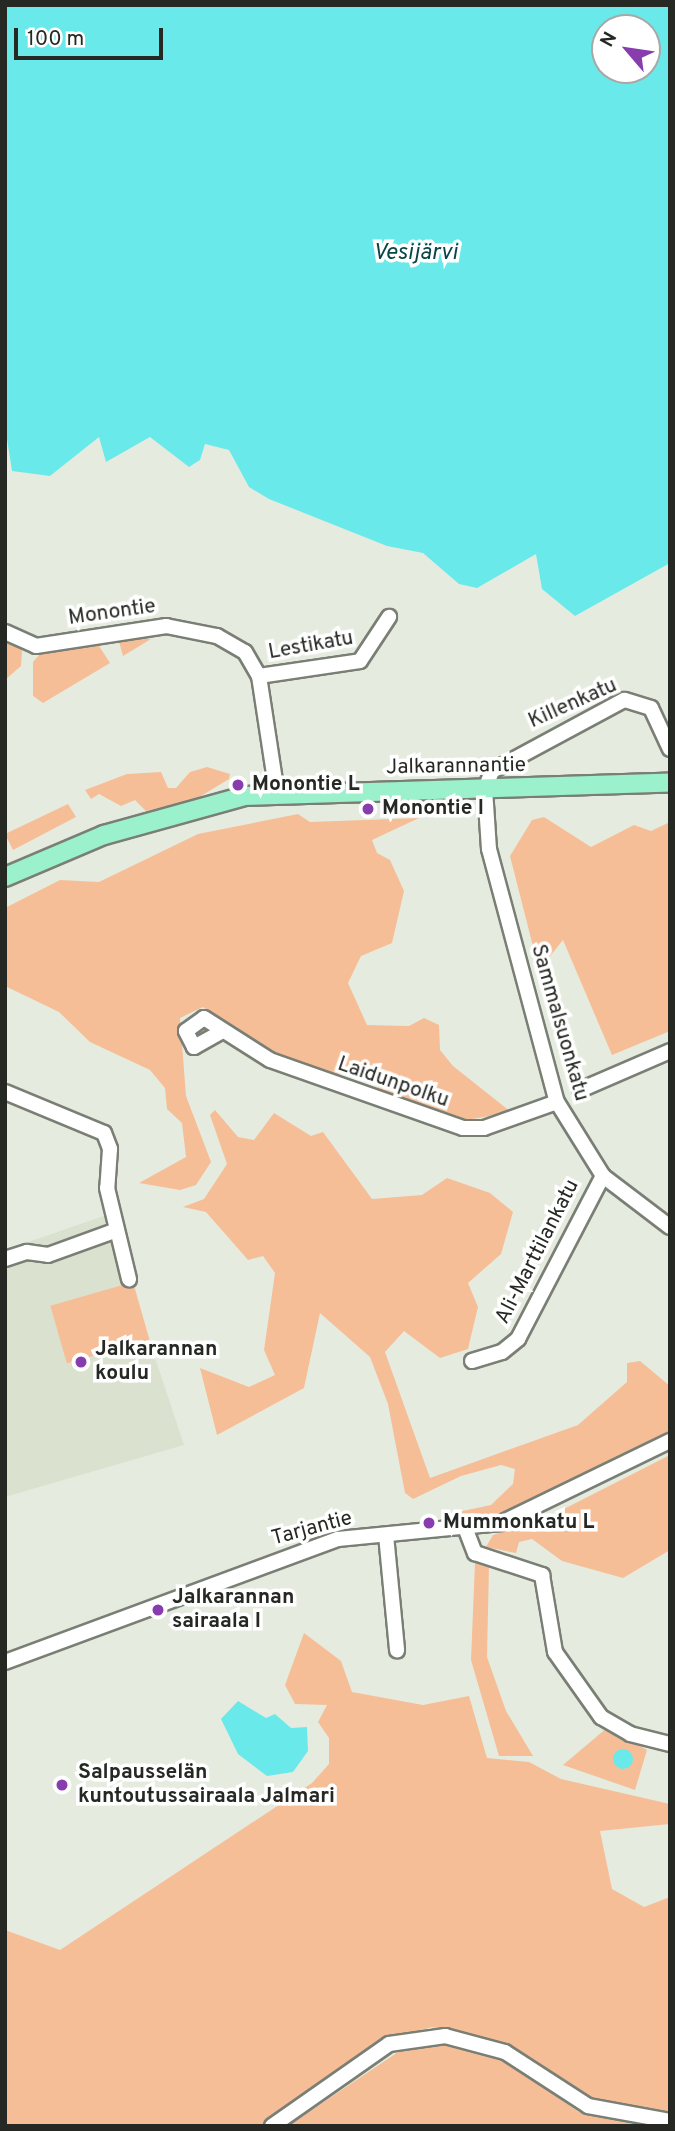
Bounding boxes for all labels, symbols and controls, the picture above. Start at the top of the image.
scale bar [18,14,166,58]
north arrow [591,14,661,84]
text: 100 m [27,26,84,53]
text: N [596,28,623,52]
water label: Vesijärvi [373,240,457,268]
street label: Monontie [67,594,157,632]
street label: Lestikatu [267,626,355,666]
street label: Killenkatu [525,673,621,735]
street label: Jalkarannantie [386,753,526,781]
place label: Monontie L [252,772,360,798]
marker: Monontie L [230,777,246,793]
place label: Monontie I [382,796,484,822]
marker: Monontie I [360,801,376,817]
street label: Sammalsuonkatu [525,942,593,1104]
street label: Laidunpolku [334,1052,452,1114]
street label: Ali-Marttilankatu [491,1175,585,1329]
place label: Jalkarannan koulu [95,1337,217,1387]
marker: Jalkarannan koulu [73,1354,89,1370]
street label: Tarjantie [269,1506,355,1552]
place label: Mummonkatu L [443,1510,594,1536]
marker: Mummonkatu L [421,1515,437,1531]
place label: Jalkarannan sairaala I [172,1585,294,1635]
marker: Jalkarannan sairaala I [150,1602,166,1618]
place label: Salpausselän kuntoutussairaala Jalmari [78,1760,335,1810]
marker: Salpausselän kuntoutussairaala Jalmari [52,1775,72,1795]

